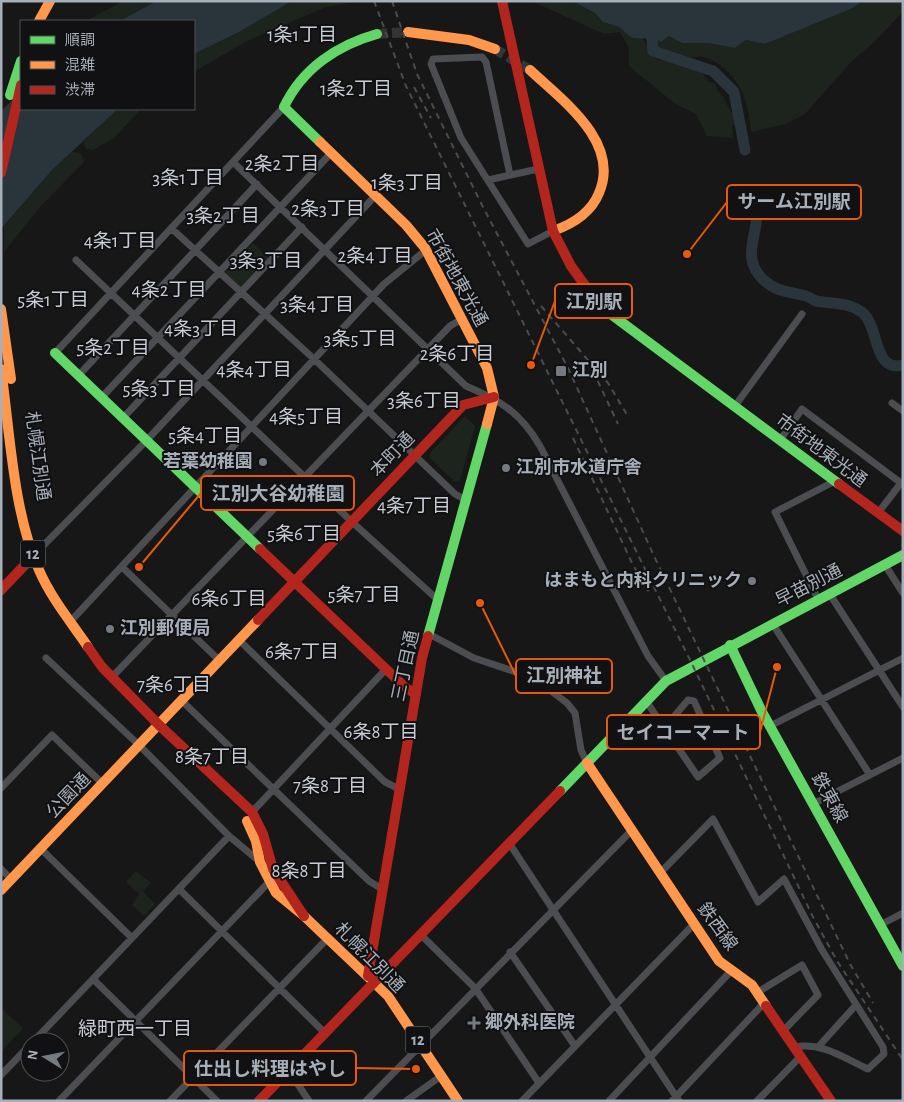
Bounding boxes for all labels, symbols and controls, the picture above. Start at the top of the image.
legend [20,20,195,110]
district label: 1条1丁目 [267,25,337,45]
text: 順調 [65,33,95,48]
text: 混雑 [65,57,95,73]
district label: 1条2丁目 [320,79,392,99]
text: 渋滞 [65,82,95,98]
district label: 2条2丁目 [245,154,319,174]
district label: 3条1丁目 [152,168,224,188]
district label: 1条3丁目 [371,173,443,193]
callout: サーム江別駅 [727,185,861,219]
text: サーム江別駅 [737,191,851,212]
district label: 2条3丁目 [291,199,365,219]
district label: 3条2丁目 [186,206,260,226]
street label: 市街地東光通 [422,225,492,330]
district label: 4条1丁目 [84,231,156,251]
district label: 2条4丁目 [338,246,412,266]
district label: 3条3丁目 [230,251,302,271]
district label: 4条2丁目 [132,280,206,300]
callout: 江別駅 [555,284,632,318]
district label: 5条1丁目 [17,290,89,310]
text: 江別駅 [565,291,623,312]
district label: 3条4丁目 [280,295,354,315]
district label: 4条3丁目 [164,319,238,339]
district label: 3条5丁目 [324,329,396,349]
district label: 5条2丁目 [76,338,150,358]
district label: 2条6丁目 [420,344,494,364]
district label: 4条4丁目 [216,360,292,380]
place label: 江別 [572,360,608,380]
marker: 江別 [554,364,568,378]
district label: 5条3丁目 [123,379,195,399]
district label: 3条6丁目 [387,391,461,411]
district label: 4条5丁目 [269,407,343,427]
street label: 札幌江別通 [22,410,53,502]
street label: 市街地東光通 [772,410,871,491]
district label: 5条4丁目 [168,426,242,446]
street label: 本町通 [367,429,418,481]
place label: 若葉幼稚園 [163,451,253,471]
marker: 若葉幼稚園 [257,456,269,468]
place label: 江別市水道庁舎 [516,457,642,477]
marker: 江別市水道庁舎 [500,462,512,474]
callout: 江別大谷幼稚園 [201,476,354,510]
text: 江別大谷幼稚園 [211,483,345,504]
district label: 4条7丁目 [377,496,451,516]
district label: 5条6丁目 [267,524,341,544]
road number: 12 [20,540,46,568]
street label: 早苗別通 [772,561,845,610]
place label: はまもと内科クリニック [544,570,742,590]
marker: はまもと内科クリニック [746,575,758,587]
district label: 5条7丁目 [328,585,400,605]
district label: 6条6丁目 [192,589,266,609]
place label: 江別郵便局 [120,618,210,638]
marker: 江別郵便局 [104,623,116,635]
street label: 三丁目通 [389,629,422,703]
district label: 6条7丁目 [265,642,339,662]
callout: 江別神社 [516,659,612,693]
text: 江別神社 [526,665,602,686]
district label: 7条6丁目 [137,675,211,695]
callout: セイコーマート [607,715,760,749]
district label: 6条8丁目 [344,722,418,742]
text: セイコーマート [616,723,750,743]
district label: 8条7丁目 [175,747,249,767]
street label: 鉄東線 [808,769,852,826]
street label: 公園通 [43,770,94,822]
district label: 7条8丁目 [293,776,367,796]
district label: 8条8丁目 [271,861,347,881]
street label: 鉄西線 [694,899,742,954]
street label: 札幌江別通 [331,919,408,996]
place label: 郷外科医院 [485,1012,575,1032]
marker: 郷外科医院 [467,1016,481,1030]
district label: 緑町西一丁目 [78,1019,192,1039]
road number: 12 [406,1026,430,1054]
north arrow [20,1032,70,1082]
text: N [25,1049,41,1061]
callout: 仕出し料理はやし [184,1051,356,1085]
text: 仕出し料理はやし [194,1058,346,1079]

